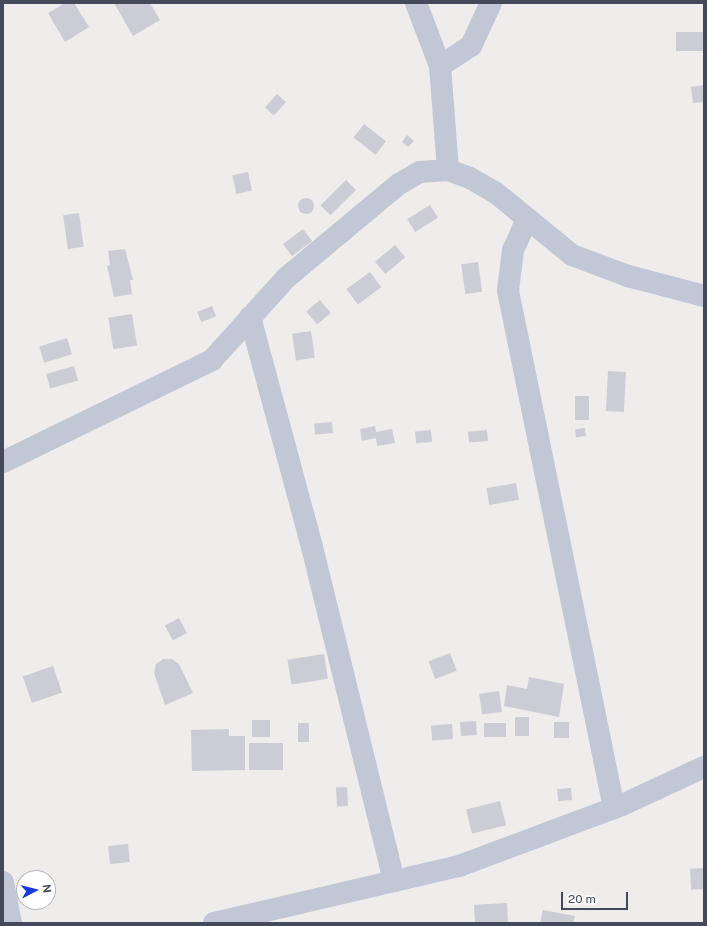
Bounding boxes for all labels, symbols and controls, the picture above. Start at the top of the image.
north arrow [16,870,56,910]
text: N [40,884,53,894]
scale bar [563,884,630,910]
text: 20 m [568,892,596,906]

